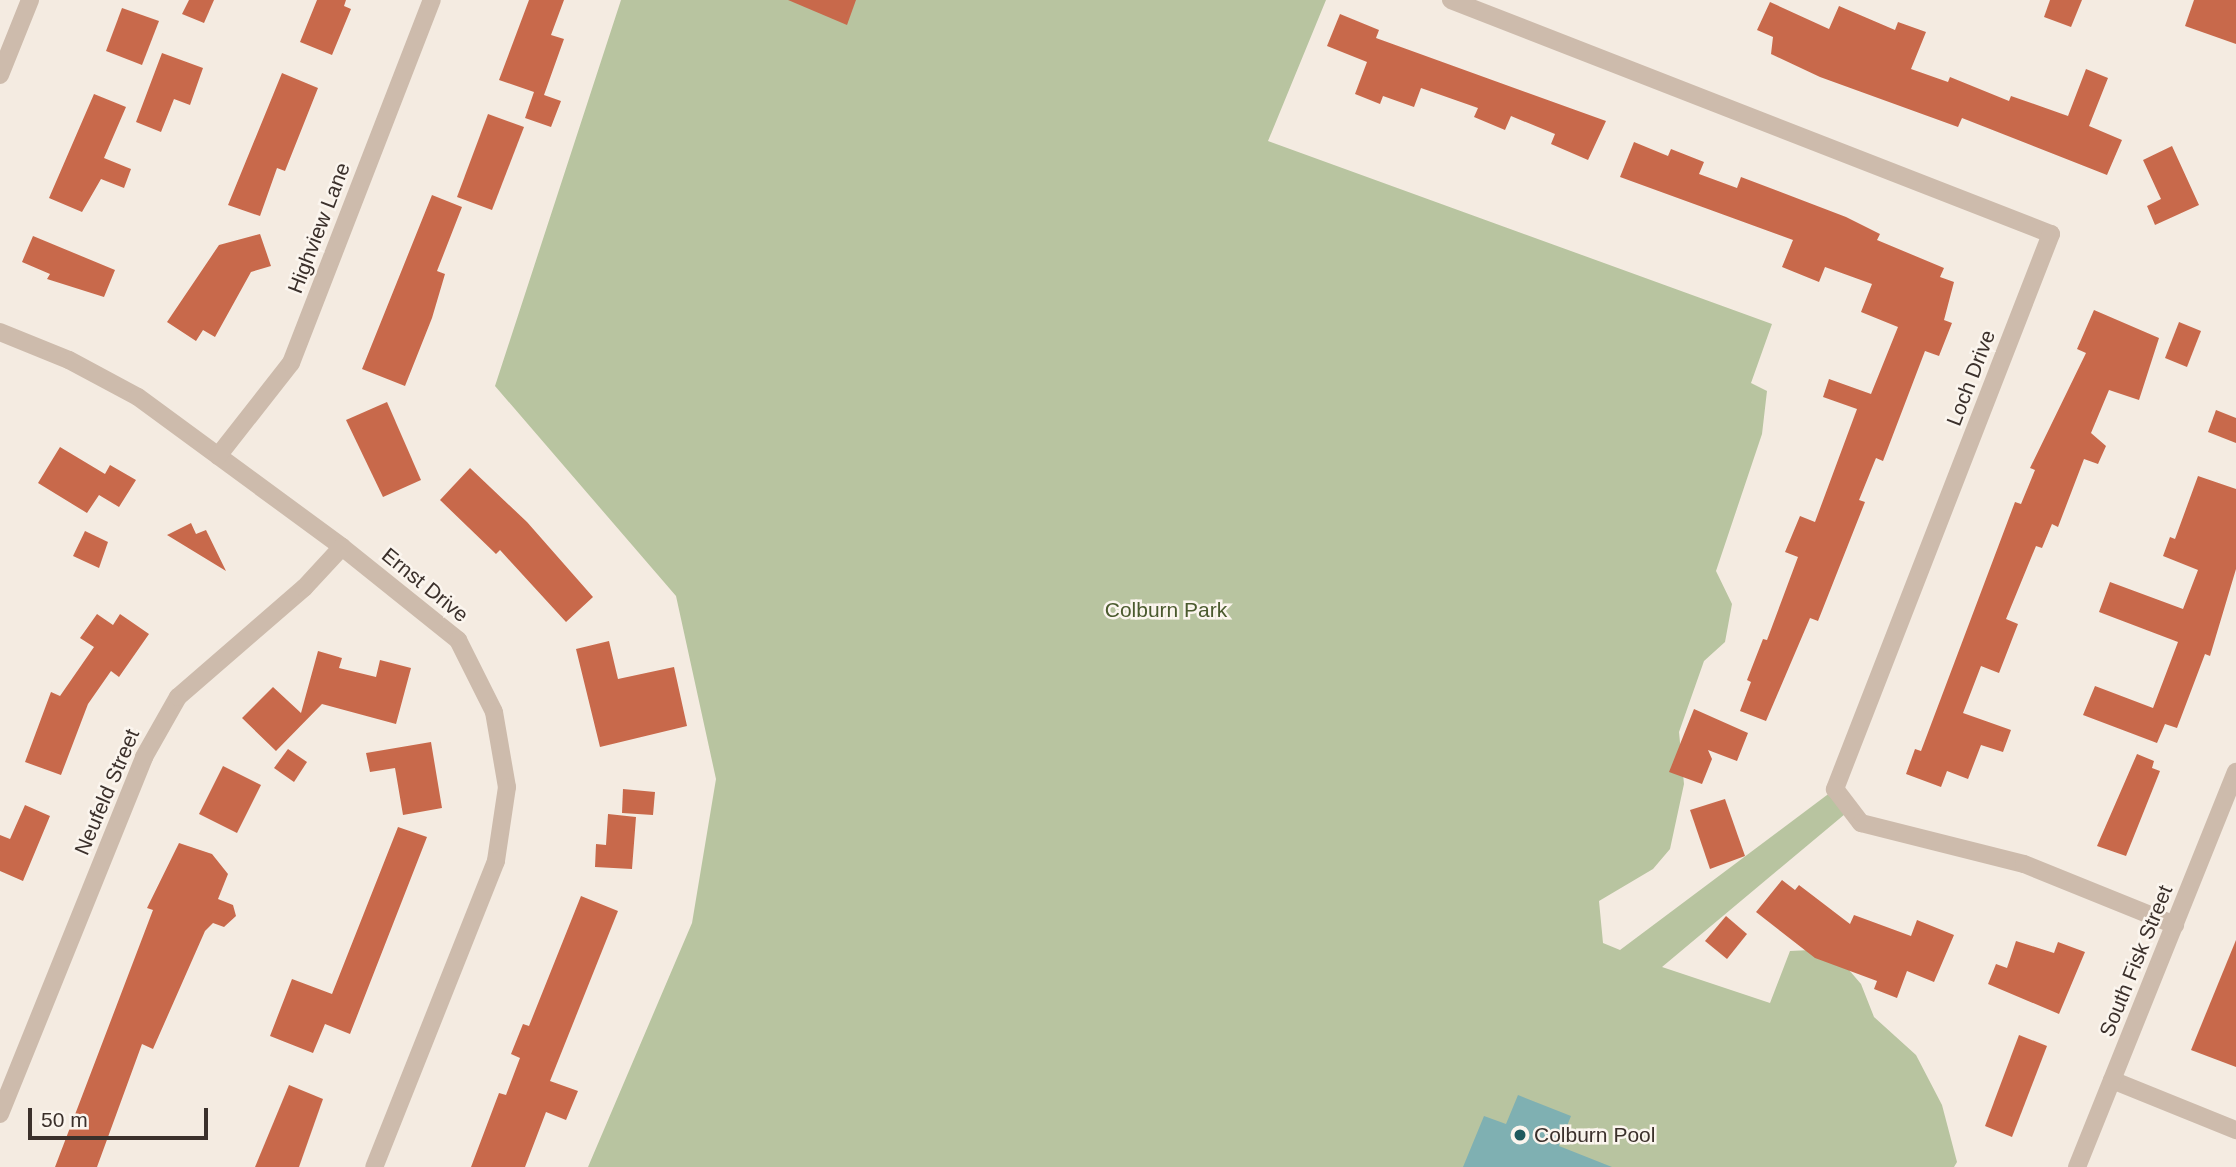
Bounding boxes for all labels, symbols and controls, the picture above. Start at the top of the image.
street label: Highview Lane [283,159,355,297]
street label: Loch Drive [1941,327,2001,429]
street label: Ernst Drive [377,543,473,627]
park label: Colburn Park [1105,597,1227,623]
street label: Neufeld Street [69,725,145,859]
street label: South Fisk Street [2094,882,2178,1040]
scale bar [32,1094,212,1138]
text: 50 m [41,1108,88,1131]
place label: Colburn Pool [1534,1122,1655,1148]
marker: Colburn Pool [1512,1127,1528,1143]

